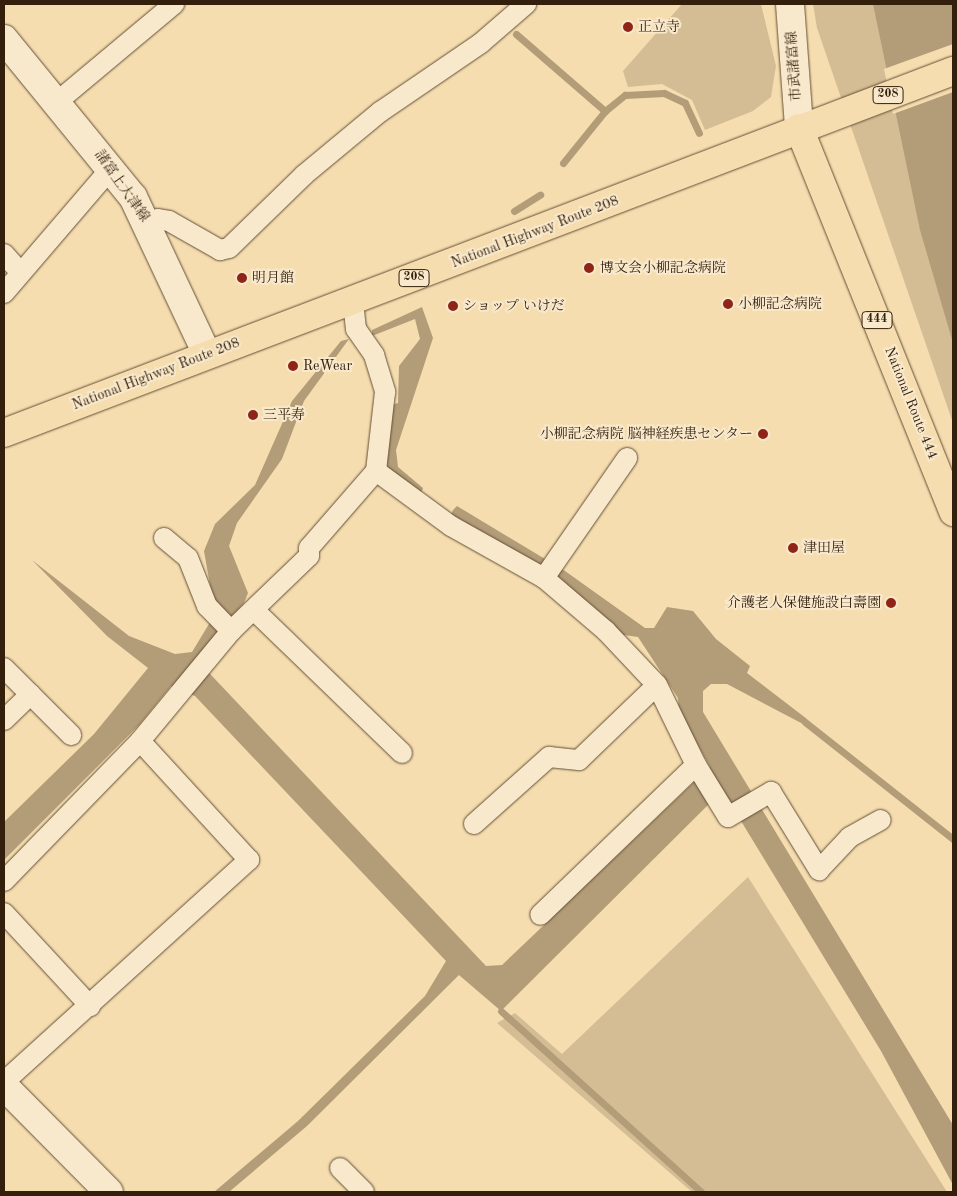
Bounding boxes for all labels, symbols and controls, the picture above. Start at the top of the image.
place label: 正立寺 [638,19,680,35]
marker: 正立寺 [622,21,634,33]
street label: 市武諸富線 [783,30,805,102]
road number: 208 [872,86,904,104]
street label: 諸富上大津線 [91,147,153,225]
street label: National Highway Route 208 [449,192,621,272]
place label: 博文会小柳記念病院 [600,260,726,276]
marker: 博文会小柳記念病院 [582,261,596,275]
road number: 208 [398,268,430,288]
place label: 明月館 [252,270,294,286]
marker: 明月館 [236,272,248,284]
place label: 小柳記念病院 [738,296,822,312]
place label: ショップ いけだ [463,298,565,314]
marker: 小柳記念病院 [722,298,734,310]
marker: ショップ いけだ [447,300,459,312]
road number: 444 [861,310,893,330]
street label: National Highway Route 208 [70,334,242,414]
street label: National Route 444 [881,344,941,462]
place label: ReWear [303,358,352,374]
marker: ReWear [287,360,299,372]
place label: 三平寿 [263,407,305,423]
marker: 三平寿 [247,409,259,421]
place label: 小柳記念病院 脳神経疾患センター [539,426,753,442]
marker: 小柳記念病院 脳神経疾患センター [757,428,769,440]
place label: 津田屋 [803,540,845,556]
marker: 津田屋 [787,542,799,554]
place label: 介護老人保健施設白壽園 [727,595,881,611]
marker: 介護老人保健施設白壽園 [885,597,897,609]

